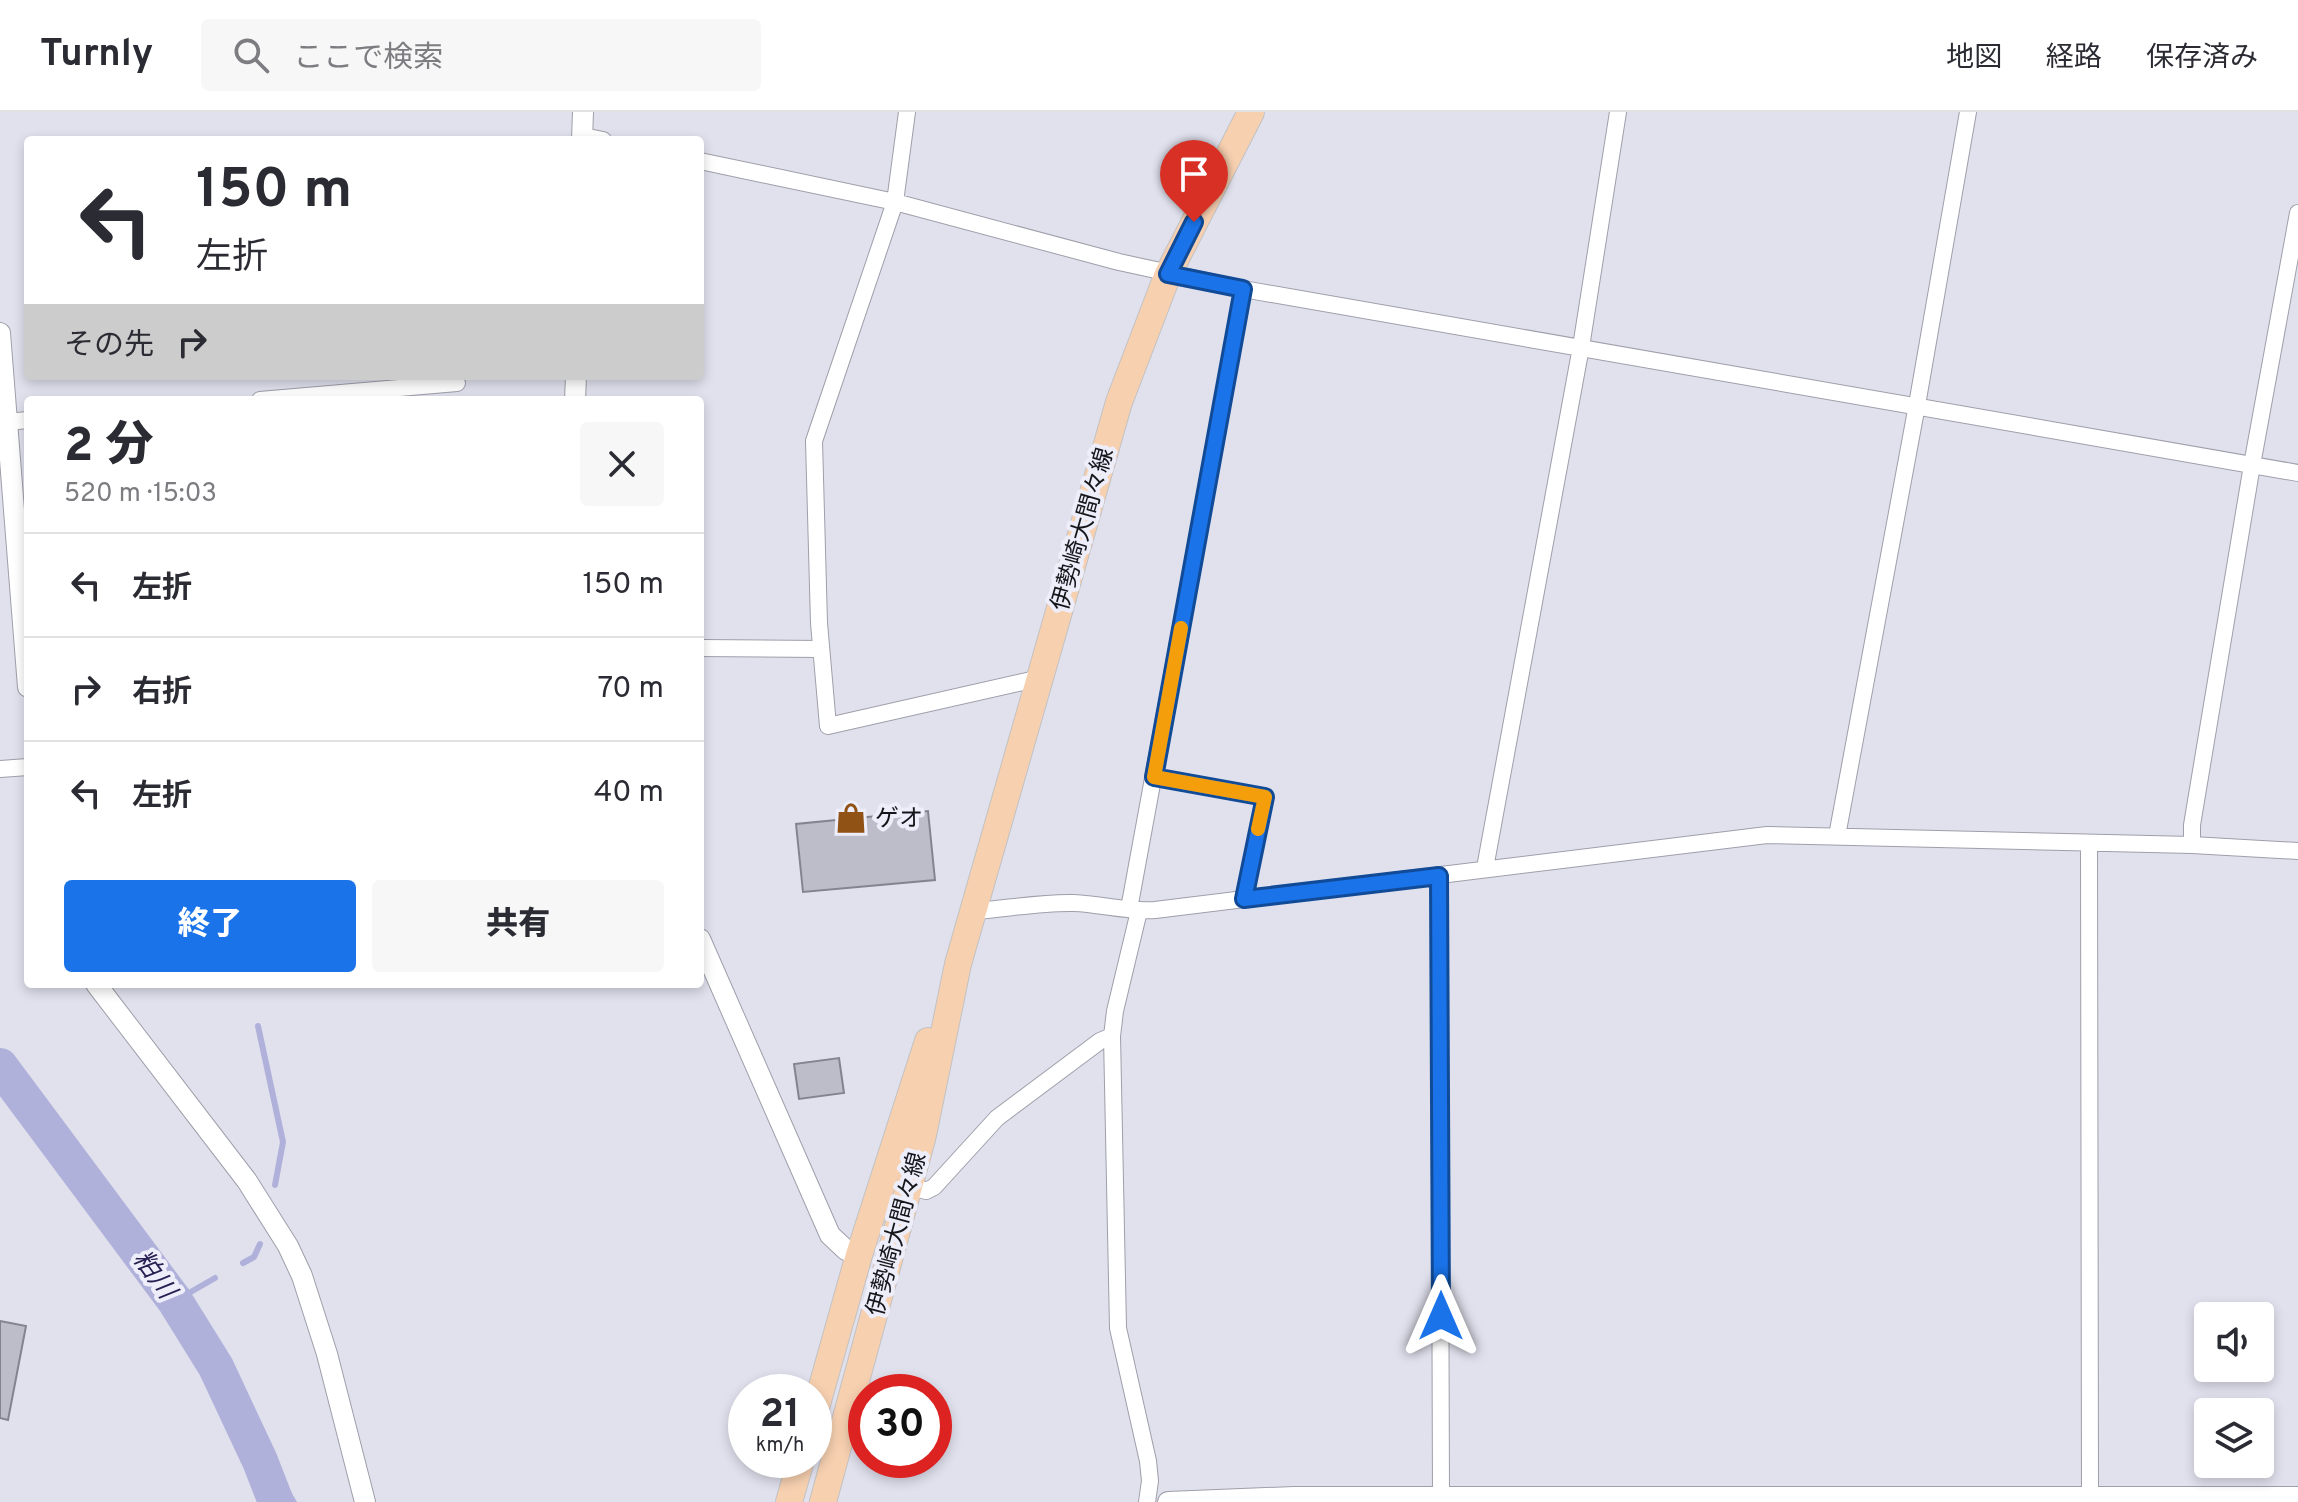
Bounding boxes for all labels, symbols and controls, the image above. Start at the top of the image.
search box [201,19,761,91]
text: Turnly [40,31,153,80]
icon: search [229,33,273,77]
text: ここで検索 [293,41,443,78]
text: 地図 [1946,41,2002,77]
text: 経路 [2046,41,2102,77]
text: 保存済み [2146,41,2258,77]
pin [1160,140,1228,222]
icon: arrive [1172,152,1216,196]
text: 150 m [196,157,352,227]
icon: left [64,168,168,272]
text: 左折 [196,236,268,282]
icon: right [170,320,214,364]
text: その先 [64,328,154,365]
text: 2 分 [64,418,154,478]
button: close [580,422,664,506]
street label: 伊勢崎大間々線 [1046,445,1121,614]
text: 520 m · 15:03 [64,478,217,511]
icon: left [64,563,108,607]
text: 150 m [583,567,664,604]
text: 左折 [132,571,192,608]
icon: right [64,667,108,711]
text: 70 m [598,671,664,708]
text: 右折 [132,675,192,712]
icon: left [64,771,108,815]
text: 40 m [594,775,664,812]
text: 左折 [132,779,192,816]
shop icon: ゲオ [834,801,868,835]
place label: ゲオ [875,805,923,835]
button: 終了 [64,880,356,972]
button: 共有 [372,880,664,972]
street label: 伊勢崎大間々線 [862,1149,934,1320]
water label: 粕川 [124,1245,183,1309]
position arrow [1399,1274,1483,1358]
map controls [2194,1302,2274,1478]
button: sound [2194,1302,2274,1382]
speed limit sign: 30 [848,1374,952,1478]
text: 21 [760,1391,800,1441]
button: layers [2194,1398,2274,1478]
text: km/h [756,1433,804,1459]

